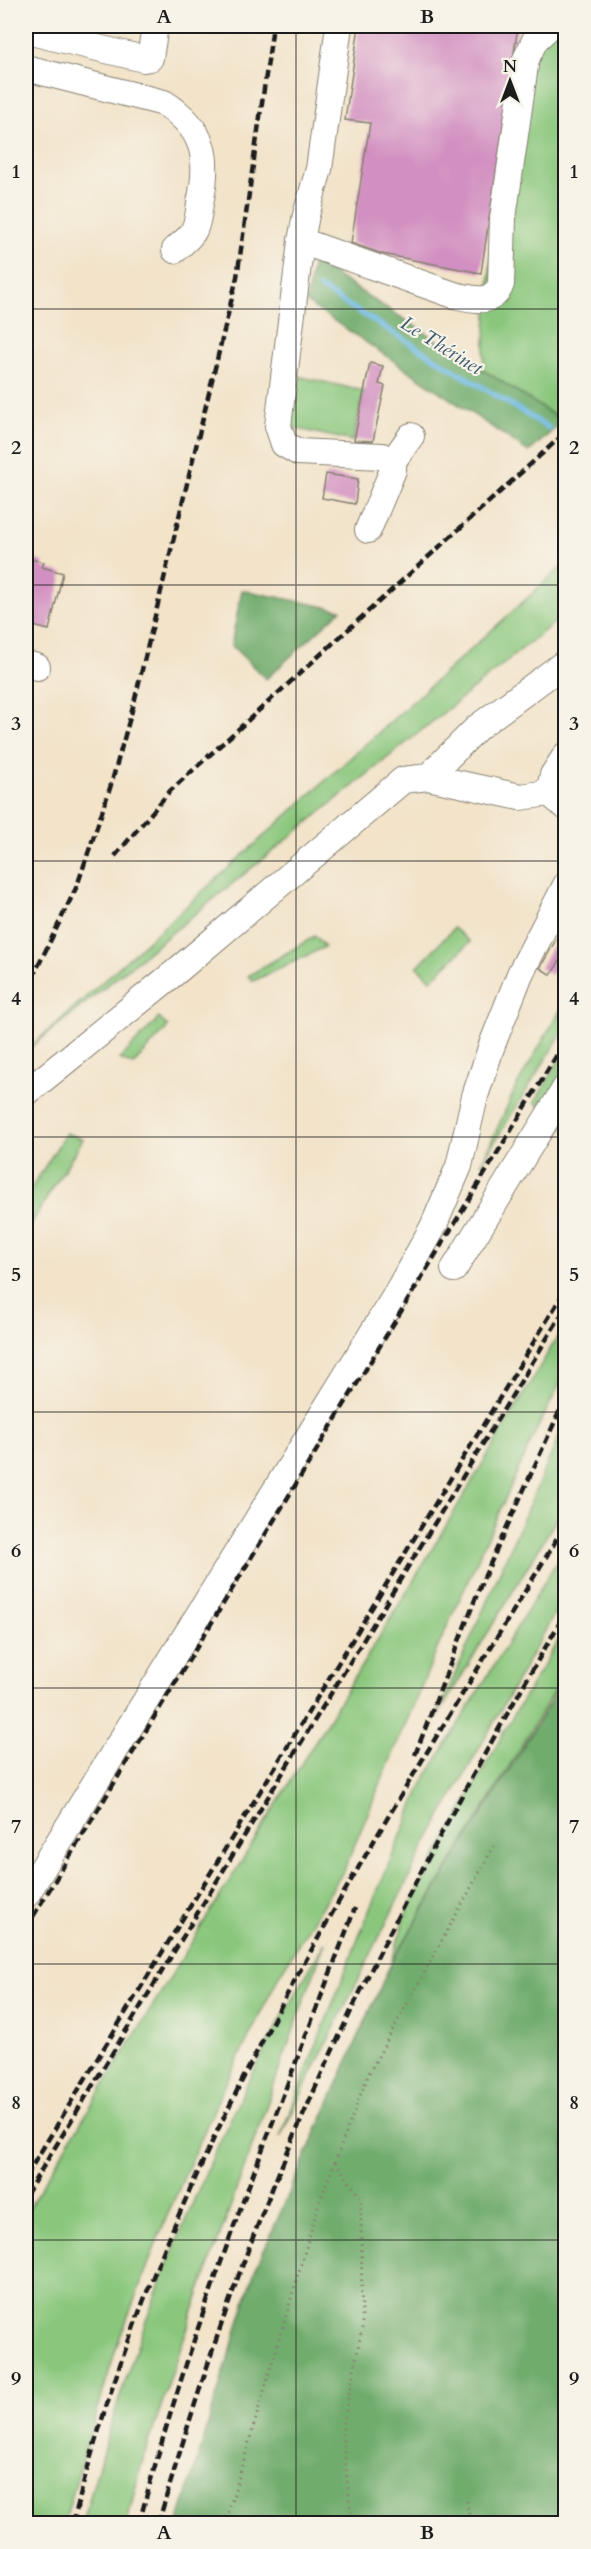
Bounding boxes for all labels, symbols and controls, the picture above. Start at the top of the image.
text: A [156,3,172,30]
text: B [420,3,434,30]
north arrow [480,51,540,111]
text: N [503,56,517,78]
text: 1 [11,158,21,185]
text: 1 [569,158,579,185]
water label: Le Thérinet [396,310,489,382]
text: 2 [11,434,21,461]
text: 2 [569,434,579,461]
text: 3 [11,710,21,737]
text: 3 [569,710,579,737]
text: 4 [11,985,21,1012]
text: 4 [569,985,579,1012]
text: 5 [11,1261,21,1288]
text: 5 [569,1261,579,1288]
text: 6 [11,1537,21,1564]
text: 6 [569,1537,579,1564]
text: 7 [11,1813,21,1840]
text: 7 [569,1813,579,1840]
text: 8 [11,2089,21,2116]
text: 8 [569,2089,579,2116]
text: 9 [11,2365,21,2392]
text: 9 [569,2365,579,2392]
text: A [156,2519,172,2546]
text: B [420,2519,434,2546]

